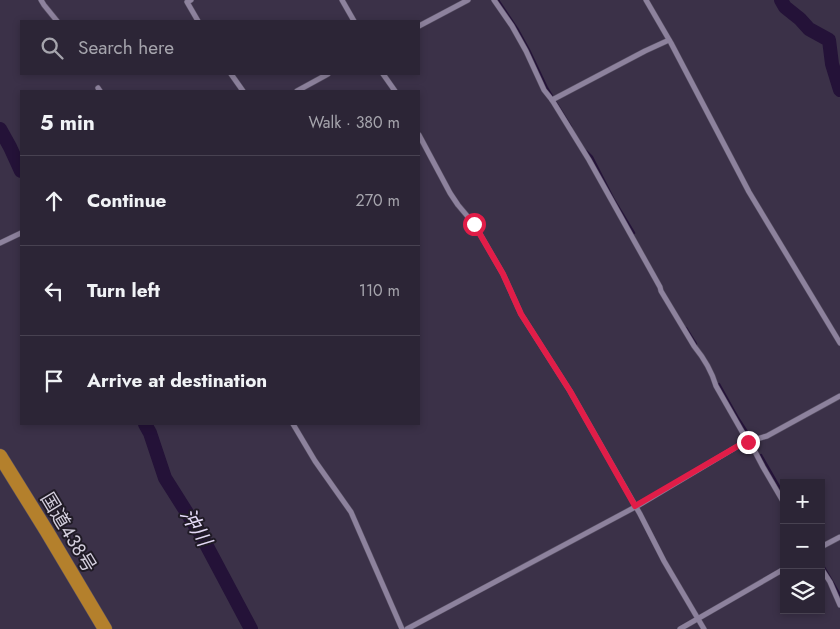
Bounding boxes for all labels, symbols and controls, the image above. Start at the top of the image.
search box [20,20,420,75]
icon: search [38,34,66,62]
text: Search here [78,34,174,61]
text: 5 min [40,108,95,138]
text: Walk · 380 m [309,111,400,134]
icon: ahead [40,187,68,215]
text: Continue [87,187,166,214]
text: 270 m [356,189,400,212]
route start [463,213,486,236]
icon: left [40,277,68,305]
text: Turn left [87,277,160,304]
text: 110 m [359,279,400,302]
icon: arrive [40,367,68,395]
text: Arrive at destination [87,367,267,394]
route end [737,431,760,454]
map controls [780,479,825,614]
button: + [780,479,825,524]
street label: 国道438号 [34,487,103,577]
water label: 沖川 [173,503,219,554]
button: − [780,524,825,569]
button: layers [780,569,825,614]

